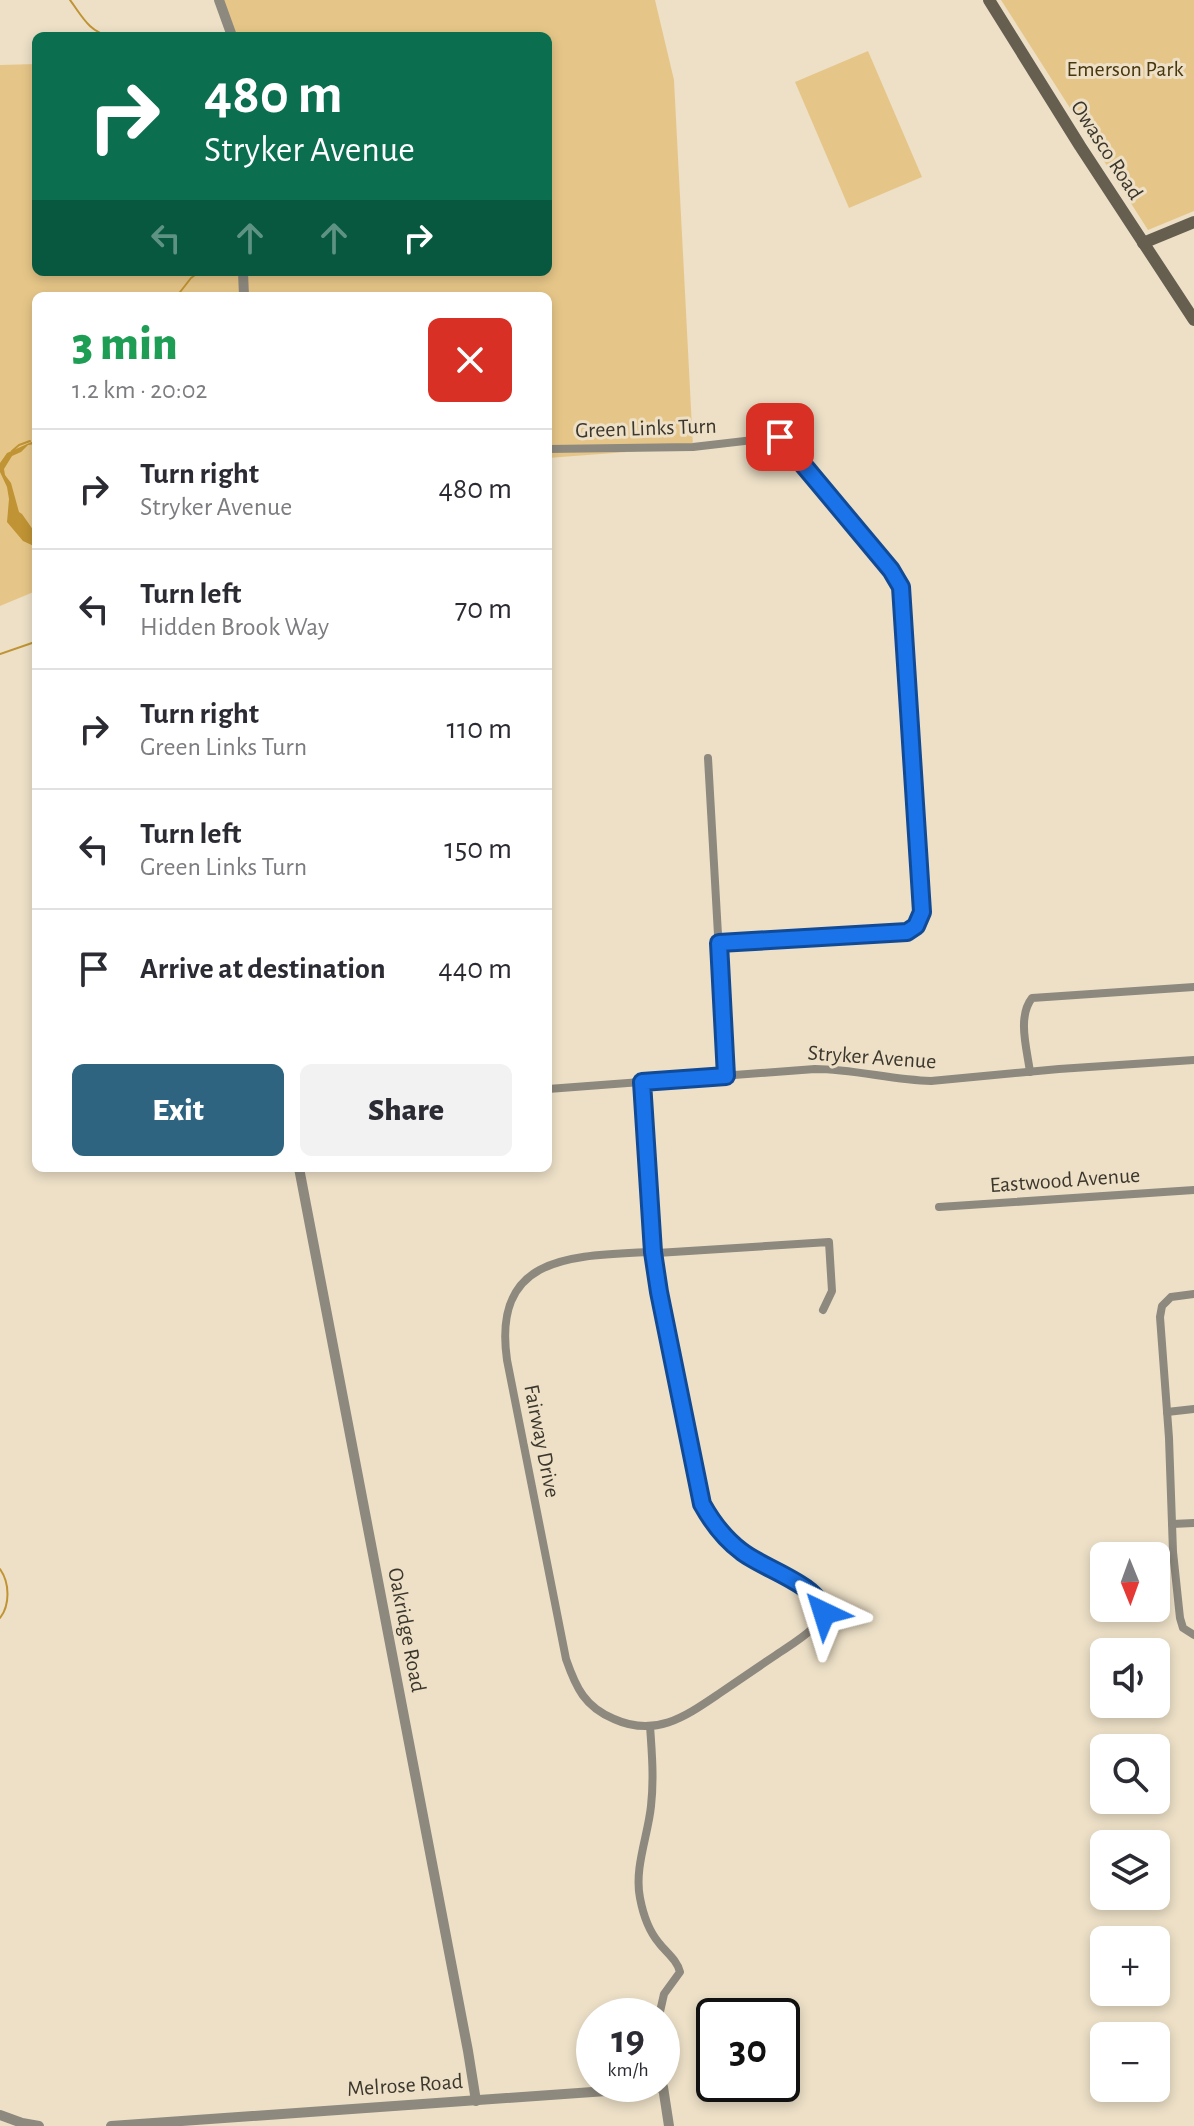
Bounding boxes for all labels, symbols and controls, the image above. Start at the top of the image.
park label: Emerson Park [1067,58,1183,80]
icon: right [72,64,176,168]
text: 480 m [204,67,343,123]
street label: Owasco Road [1067,96,1147,204]
text: Stryker Avenue [204,132,415,168]
icon: left [144,216,188,260]
icon: ahead [228,216,272,260]
icon: ahead [312,216,356,260]
icon: right [396,216,440,260]
button: close [428,318,512,402]
text: 3 min [72,321,178,369]
text: 1.2 km · 20:02 [72,377,207,403]
pin [746,403,814,471]
street label: Green Links Turn [575,415,717,441]
icon: arrive [758,415,802,459]
text: Turn right [140,459,259,489]
icon: right [72,467,116,511]
text: 480 m [439,474,512,504]
text: Stryker Avenue [140,494,292,520]
text: Turn left [140,579,241,609]
icon: left [72,587,116,631]
text: 70 m [455,594,512,624]
text: Hidden Brook Way [140,614,329,640]
text: Turn right [140,699,259,729]
icon: right [72,707,116,751]
text: 110 m [447,714,512,744]
text: Green Links Turn [140,734,307,760]
text: Turn left [140,819,241,849]
icon: left [72,827,116,871]
text: 150 m [444,834,512,864]
text: Green Links Turn [140,854,307,880]
icon: arrive [72,947,116,991]
text: Arrive at destination [140,954,386,984]
text: 440 m [438,954,512,984]
street label: Stryker Avenue [807,1042,937,1072]
button: Exit [72,1064,284,1156]
button: Share [300,1064,512,1156]
street label: Eastwood Avenue [989,1164,1141,1196]
street label: Fairway Drive [520,1382,564,1500]
north arrow [1090,1542,1170,1622]
map controls [1090,1542,1170,2102]
street label: Oakridge Road [384,1566,430,1694]
position arrow [782,1571,866,1655]
button: sound [1090,1638,1170,1718]
button: search [1090,1734,1170,1814]
button: layers [1090,1830,1170,1910]
button: + [1090,1926,1170,2006]
speed limit sign: 30 [696,1998,800,2102]
text: 19 [611,2020,645,2060]
button: − [1090,2022,1170,2102]
text: km/h [607,2060,649,2080]
street label: Melrose Road [346,2070,464,2100]

